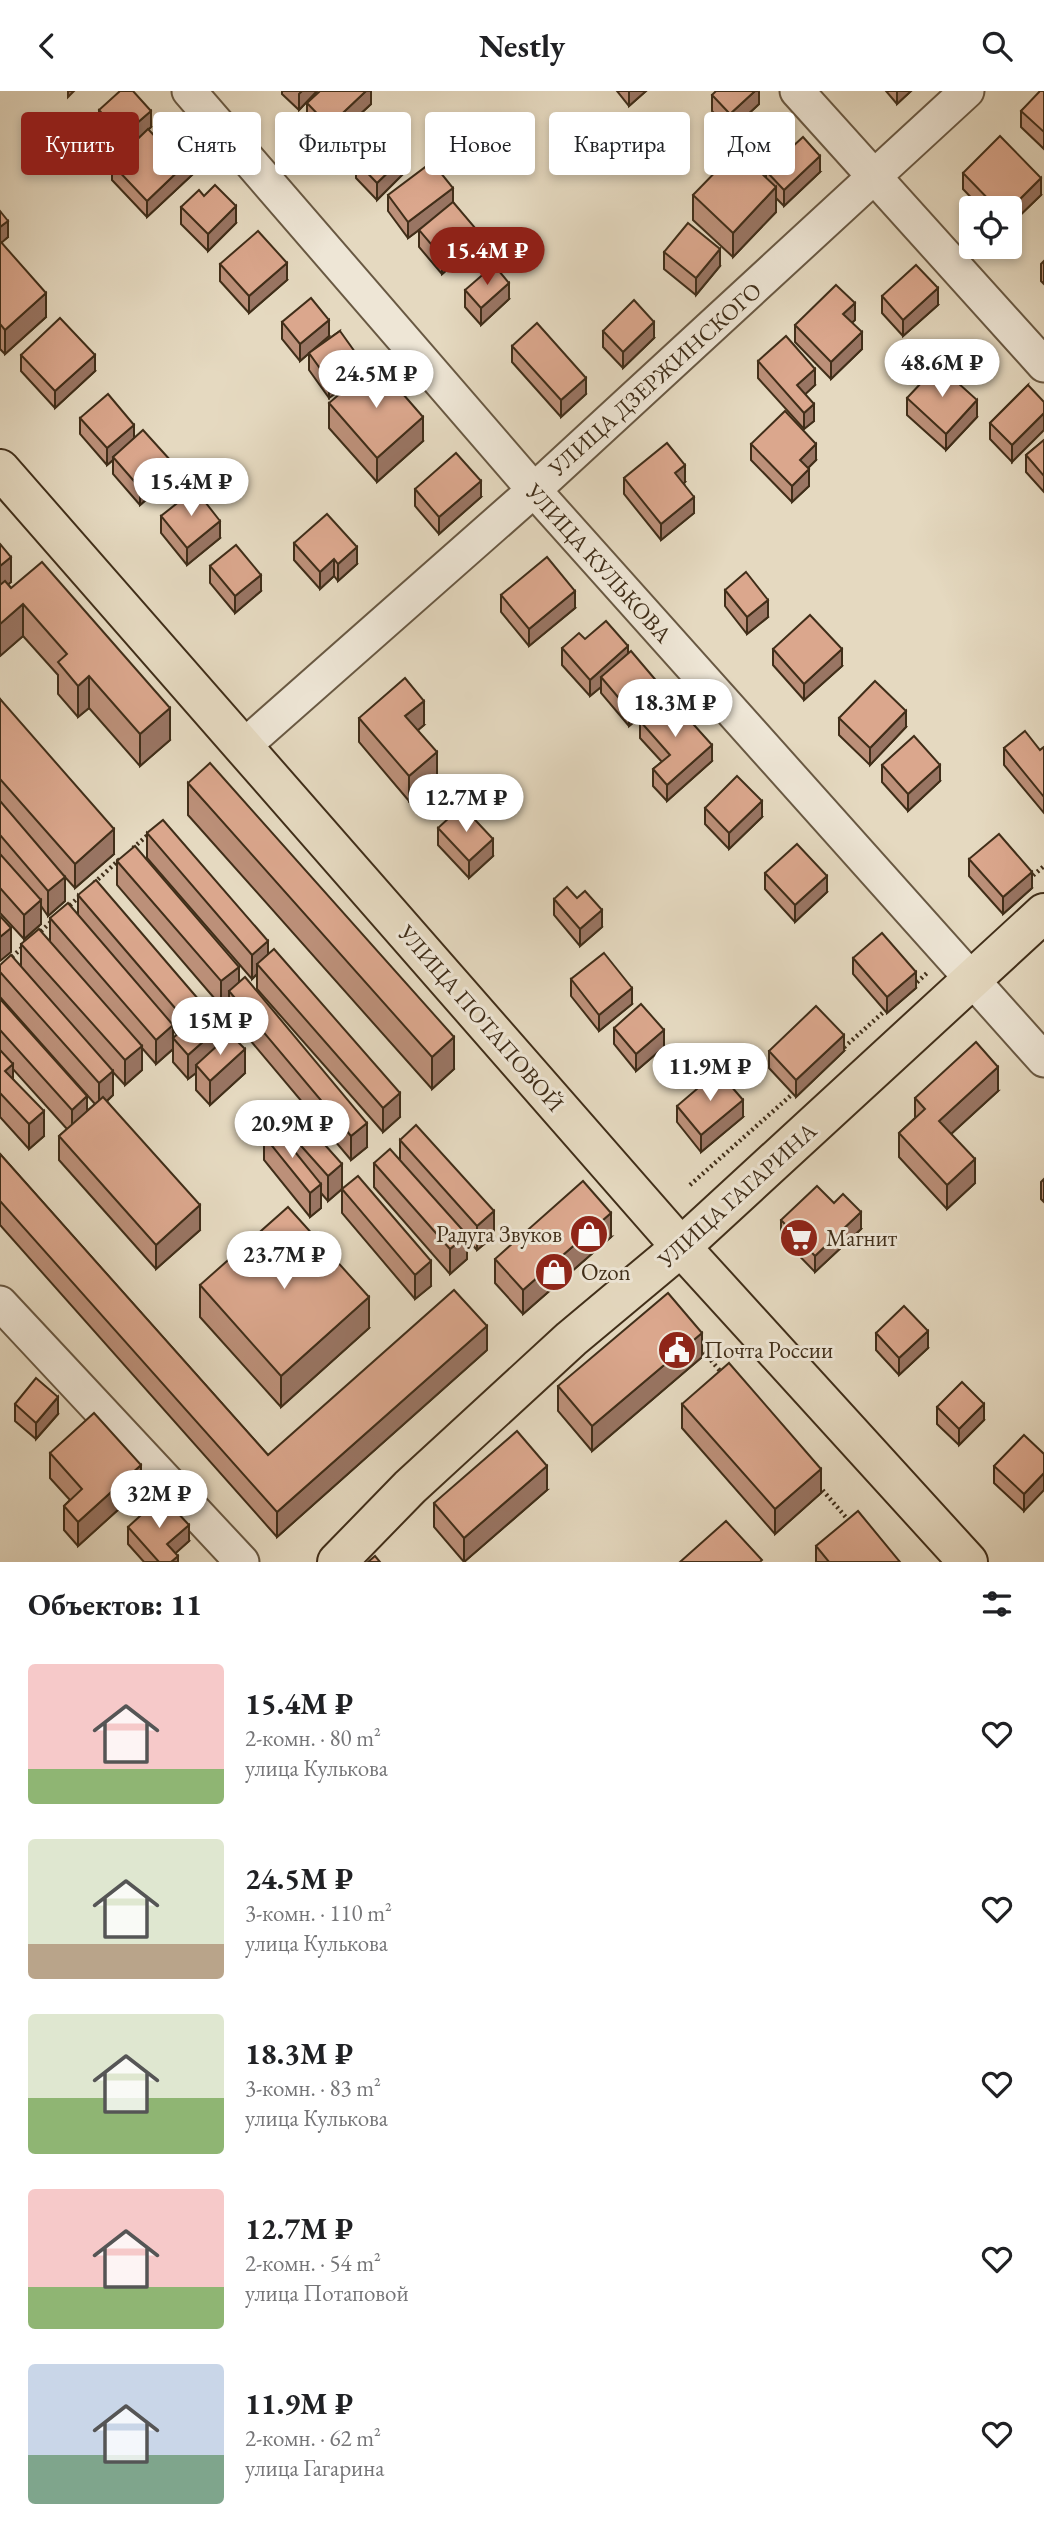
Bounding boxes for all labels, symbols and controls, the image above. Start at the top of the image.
text: Nestly [479,25,565,67]
icon: back [28,27,66,65]
icon: search [978,27,1016,65]
chip: Купить [21,112,139,175]
chip: Снять [153,112,261,175]
chip: Фильтры [275,112,411,175]
chip: Новое [425,112,535,175]
chip: Квартира [549,112,690,175]
chip: Дом [704,112,795,175]
map controls [959,196,1022,259]
button: locate [959,196,1022,259]
pin: 15.4M ₽ [422,227,552,287]
text: 15.4M ₽ [446,235,528,265]
street label: УЛИЦА ДЗЕРЖИНСКОГО [541,275,768,483]
pin: 48.6M ₽ [877,339,1007,399]
text: 48.6M ₽ [901,347,983,377]
pin: 24.5M ₽ [311,351,441,410]
text: 24.5M ₽ [335,358,417,388]
pin: 15.4M ₽ [126,459,256,518]
text: 15.4M ₽ [150,466,232,496]
street label: УЛИЦА КУЛЬКОВА [519,476,679,650]
pin: 18.3M ₽ [610,679,740,739]
text: 18.3M ₽ [634,687,716,717]
pin: 12.7M ₽ [401,775,531,834]
text: 12.7M ₽ [425,782,507,812]
street label: УЛИЦА ПОТАПОВОЙ [391,918,571,1118]
pin: 15M ₽ [171,997,269,1057]
text: 15M ₽ [187,1005,253,1035]
pin: 11.9M ₽ [645,1044,775,1103]
text: 11.9M ₽ [669,1051,751,1081]
pin: 20.9M ₽ [227,1101,357,1160]
text: 20.9M ₽ [251,1108,333,1138]
street label: УЛИЦА ГАГАРИНА [651,1115,824,1275]
shop icon: Радуга Звуков [568,1213,610,1255]
supermarket icon: Магнит [778,1217,820,1259]
place label: Радуга Звуков [436,1219,562,1249]
place label: Магнит [826,1223,898,1253]
pin: 23.7M ₽ [219,1231,349,1291]
text: 23.7M ₽ [243,1239,325,1269]
shop icon: Ozon [533,1251,575,1293]
place label: Ozon [581,1257,631,1287]
public building icon: Почта России [656,1329,698,1371]
place label: Почта России [704,1335,833,1365]
pin: 32M ₽ [110,1471,208,1530]
text: 32M ₽ [126,1478,192,1508]
text: Объектов: 11 [28,1585,202,1624]
icon: filters [978,1585,1016,1623]
text: 15.4M ₽ [245,1684,353,1723]
icon: home [84,1692,168,1776]
icon: heart [978,1715,1016,1753]
text: 2-комн. · 80 m² [245,1723,381,1753]
text: улица Кулькова [245,1753,388,1783]
text: 24.5M ₽ [245,1859,353,1898]
icon: home [84,1867,168,1951]
icon: heart [978,1890,1016,1928]
text: 3-комн. · 110 m² [245,1898,392,1928]
text: улица Кулькова [245,1928,388,1958]
text: 18.3M ₽ [245,2034,353,2073]
icon: home [84,2042,168,2126]
icon: heart [978,2065,1016,2103]
text: 3-комн. · 83 m² [245,2073,381,2103]
text: улица Кулькова [245,2103,388,2133]
text: 12.7M ₽ [245,2209,353,2248]
icon: home [84,2217,168,2301]
icon: heart [978,2240,1016,2278]
text: 2-комн. · 54 m² [245,2248,381,2278]
text: улица Потаповой [245,2278,409,2308]
text: 11.9M ₽ [245,2384,353,2423]
icon: home [84,2392,168,2476]
icon: heart [978,2415,1016,2453]
text: 2-комн. · 62 m² [245,2423,381,2453]
text: улица Гагарина [245,2453,384,2483]

